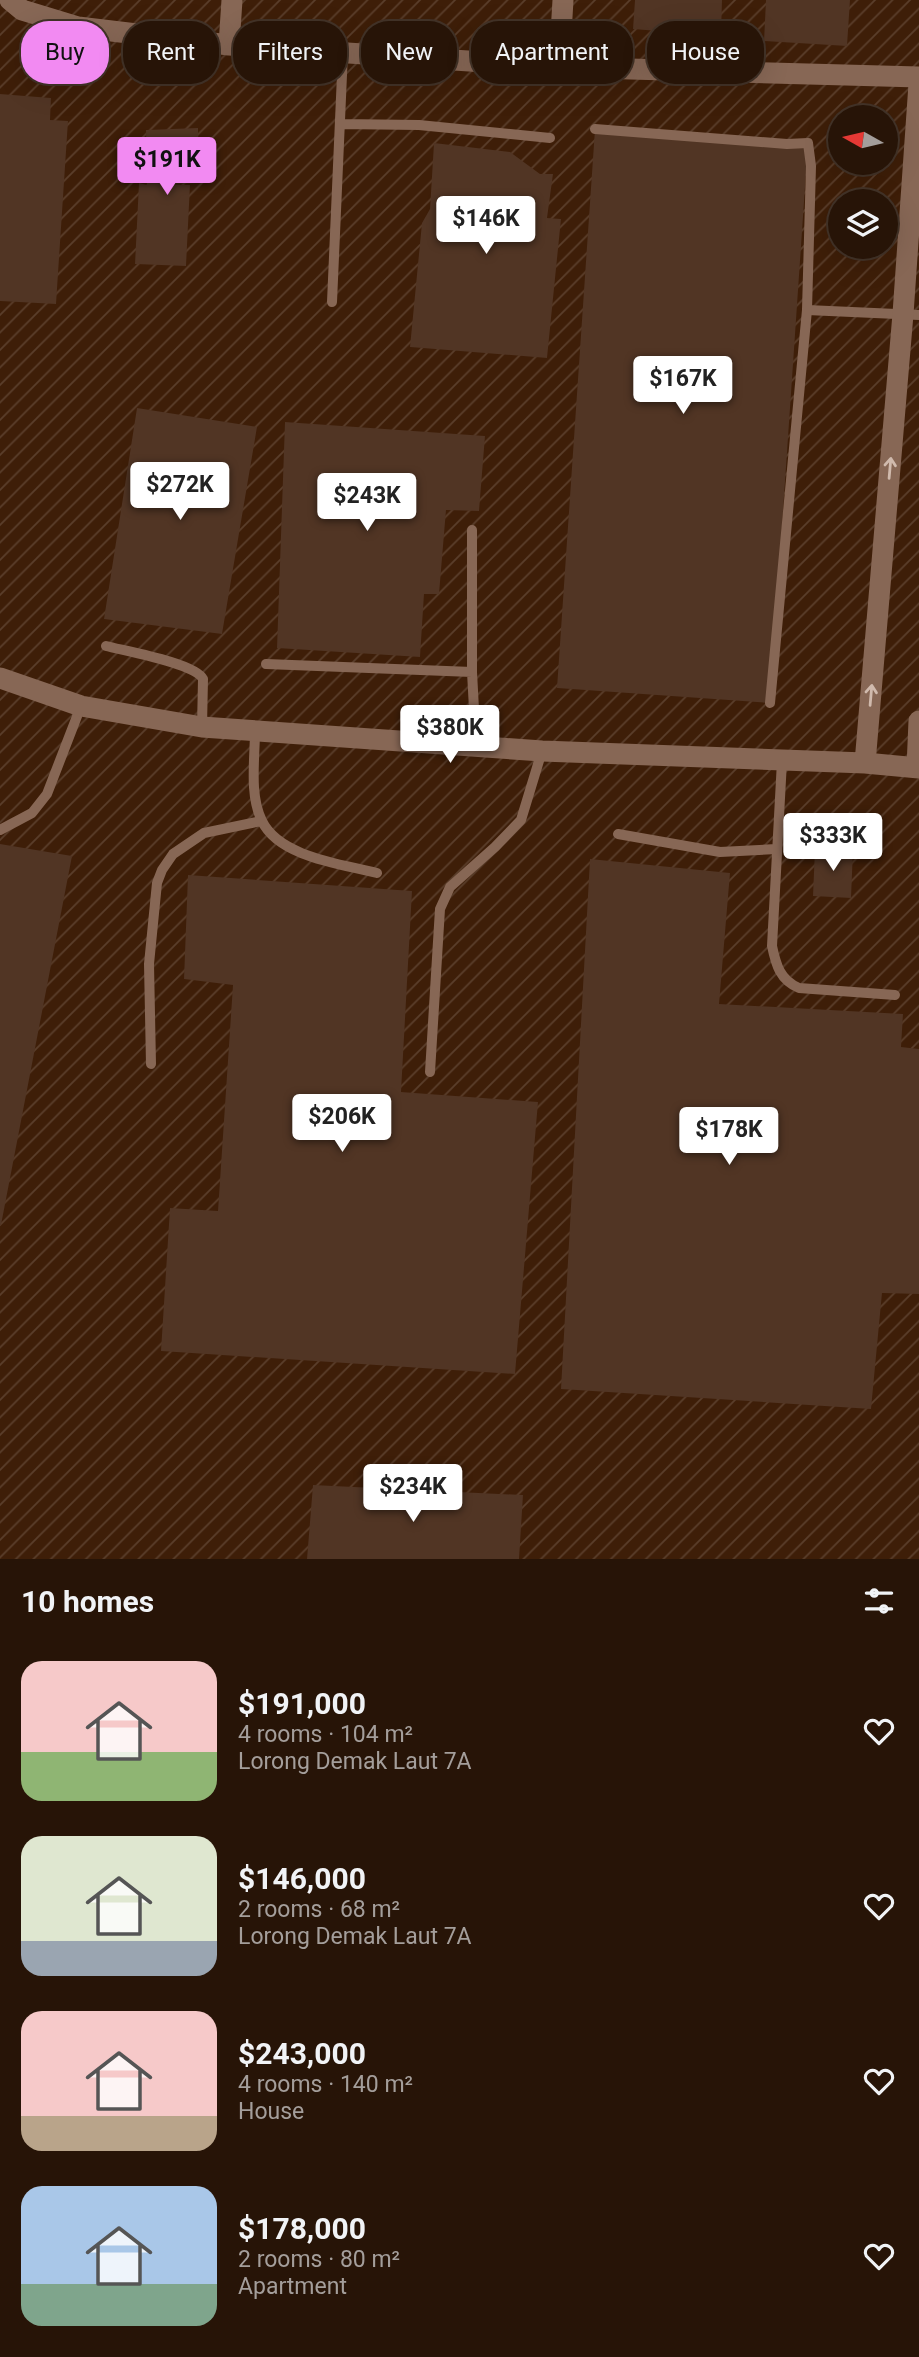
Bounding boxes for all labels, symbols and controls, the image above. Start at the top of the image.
chip: Buy [21,21,109,84]
chip: Rent [123,21,219,84]
chip: Filters [233,21,347,84]
chip: New [361,21,457,84]
chip: Apartment [471,21,633,84]
chip: House [647,21,764,84]
north arrow [828,105,898,175]
map controls [828,105,898,259]
pin: $191K [118,138,216,197]
text: $191K [133,146,201,173]
button: layers [828,189,898,259]
pin: $146K [437,196,535,256]
text: $146K [452,205,520,232]
pin: $167K [634,356,732,416]
text: $167K [649,365,717,392]
one-way arrow [884,458,897,480]
pin: $272K [131,462,229,522]
text: $272K [146,471,214,498]
pin: $243K [318,474,416,533]
text: $243K [333,482,401,509]
one-way arrow [865,684,878,707]
pin: $380K [401,706,499,765]
text: $380K [416,714,484,741]
pin: $333K [784,814,882,873]
text: $333K [799,822,867,849]
pin: $206K [293,1094,391,1154]
text: $206K [308,1103,376,1130]
pin: $178K [680,1108,778,1167]
text: $178K [695,1116,763,1143]
pin: $234K [364,1464,462,1524]
text: $234K [379,1473,447,1500]
icon: filters [860,1582,898,1620]
text: 10 homes [21,1584,154,1619]
text: $191,000 [238,1686,366,1721]
icon: home [77,1689,161,1773]
icon: heart [860,1712,898,1750]
text: 4 rooms · 104 m² [238,1721,413,1748]
text: Lorong Demak Laut 7A [238,1748,472,1775]
text: $146,000 [238,1861,366,1896]
icon: home [77,1864,161,1948]
icon: heart [860,1887,898,1925]
text: 2 rooms · 68 m² [238,1896,400,1923]
text: Lorong Demak Laut 7A [238,1923,472,1950]
text: $243,000 [238,2036,366,2071]
icon: home [77,2039,161,2123]
icon: heart [860,2062,898,2100]
text: 4 rooms · 140 m² [238,2071,413,2098]
text: House [238,2098,304,2125]
text: $178,000 [238,2211,366,2246]
icon: home [77,2214,161,2298]
icon: heart [860,2237,898,2275]
text: 2 rooms · 80 m² [238,2246,400,2273]
text: Apartment [238,2273,347,2300]

